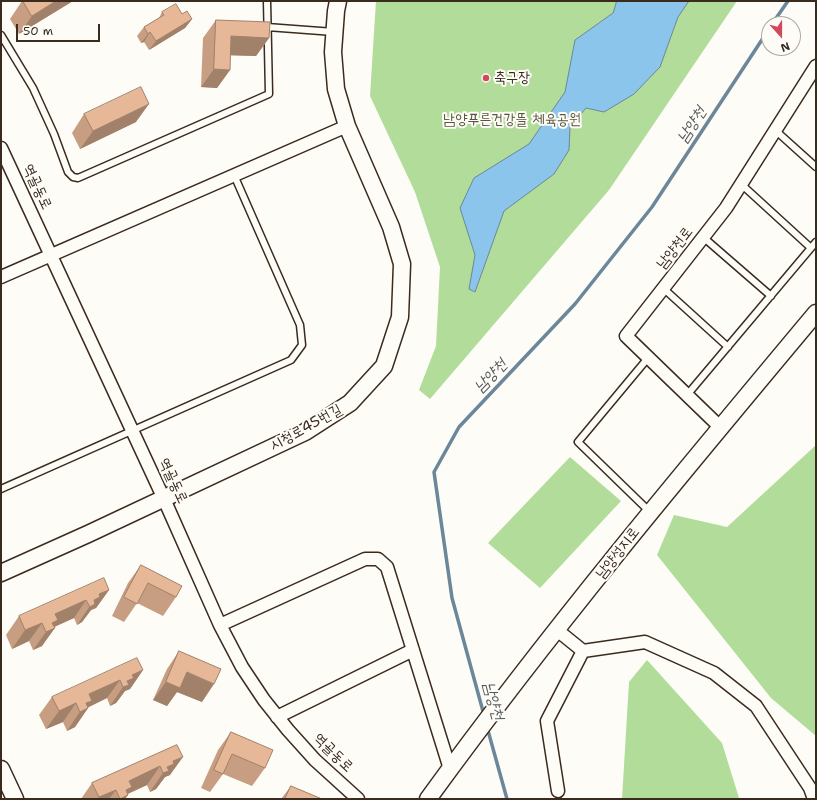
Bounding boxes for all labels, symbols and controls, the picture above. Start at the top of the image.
scale bar [18,16,102,42]
north arrow [761,16,801,56]
text: 50 m [23,23,53,39]
text: N [778,38,792,55]
place label: 축구장 [494,69,530,87]
marker: 축구장 [481,73,491,83]
water label: 남양천 [673,104,711,146]
park label: 남양푸른건강뜰 체육공원 [443,111,581,129]
street label: 역골동로 [19,161,55,213]
street label: 남양천로 [653,223,697,273]
water label: 남양천 [471,355,511,397]
street label: 시청로45번길 [267,401,345,455]
street label: 역골동로 [155,455,191,507]
street label: 남양성지로 [592,524,644,582]
water label: 남양천 [479,680,507,722]
street label: 역골동로 [309,730,357,776]

